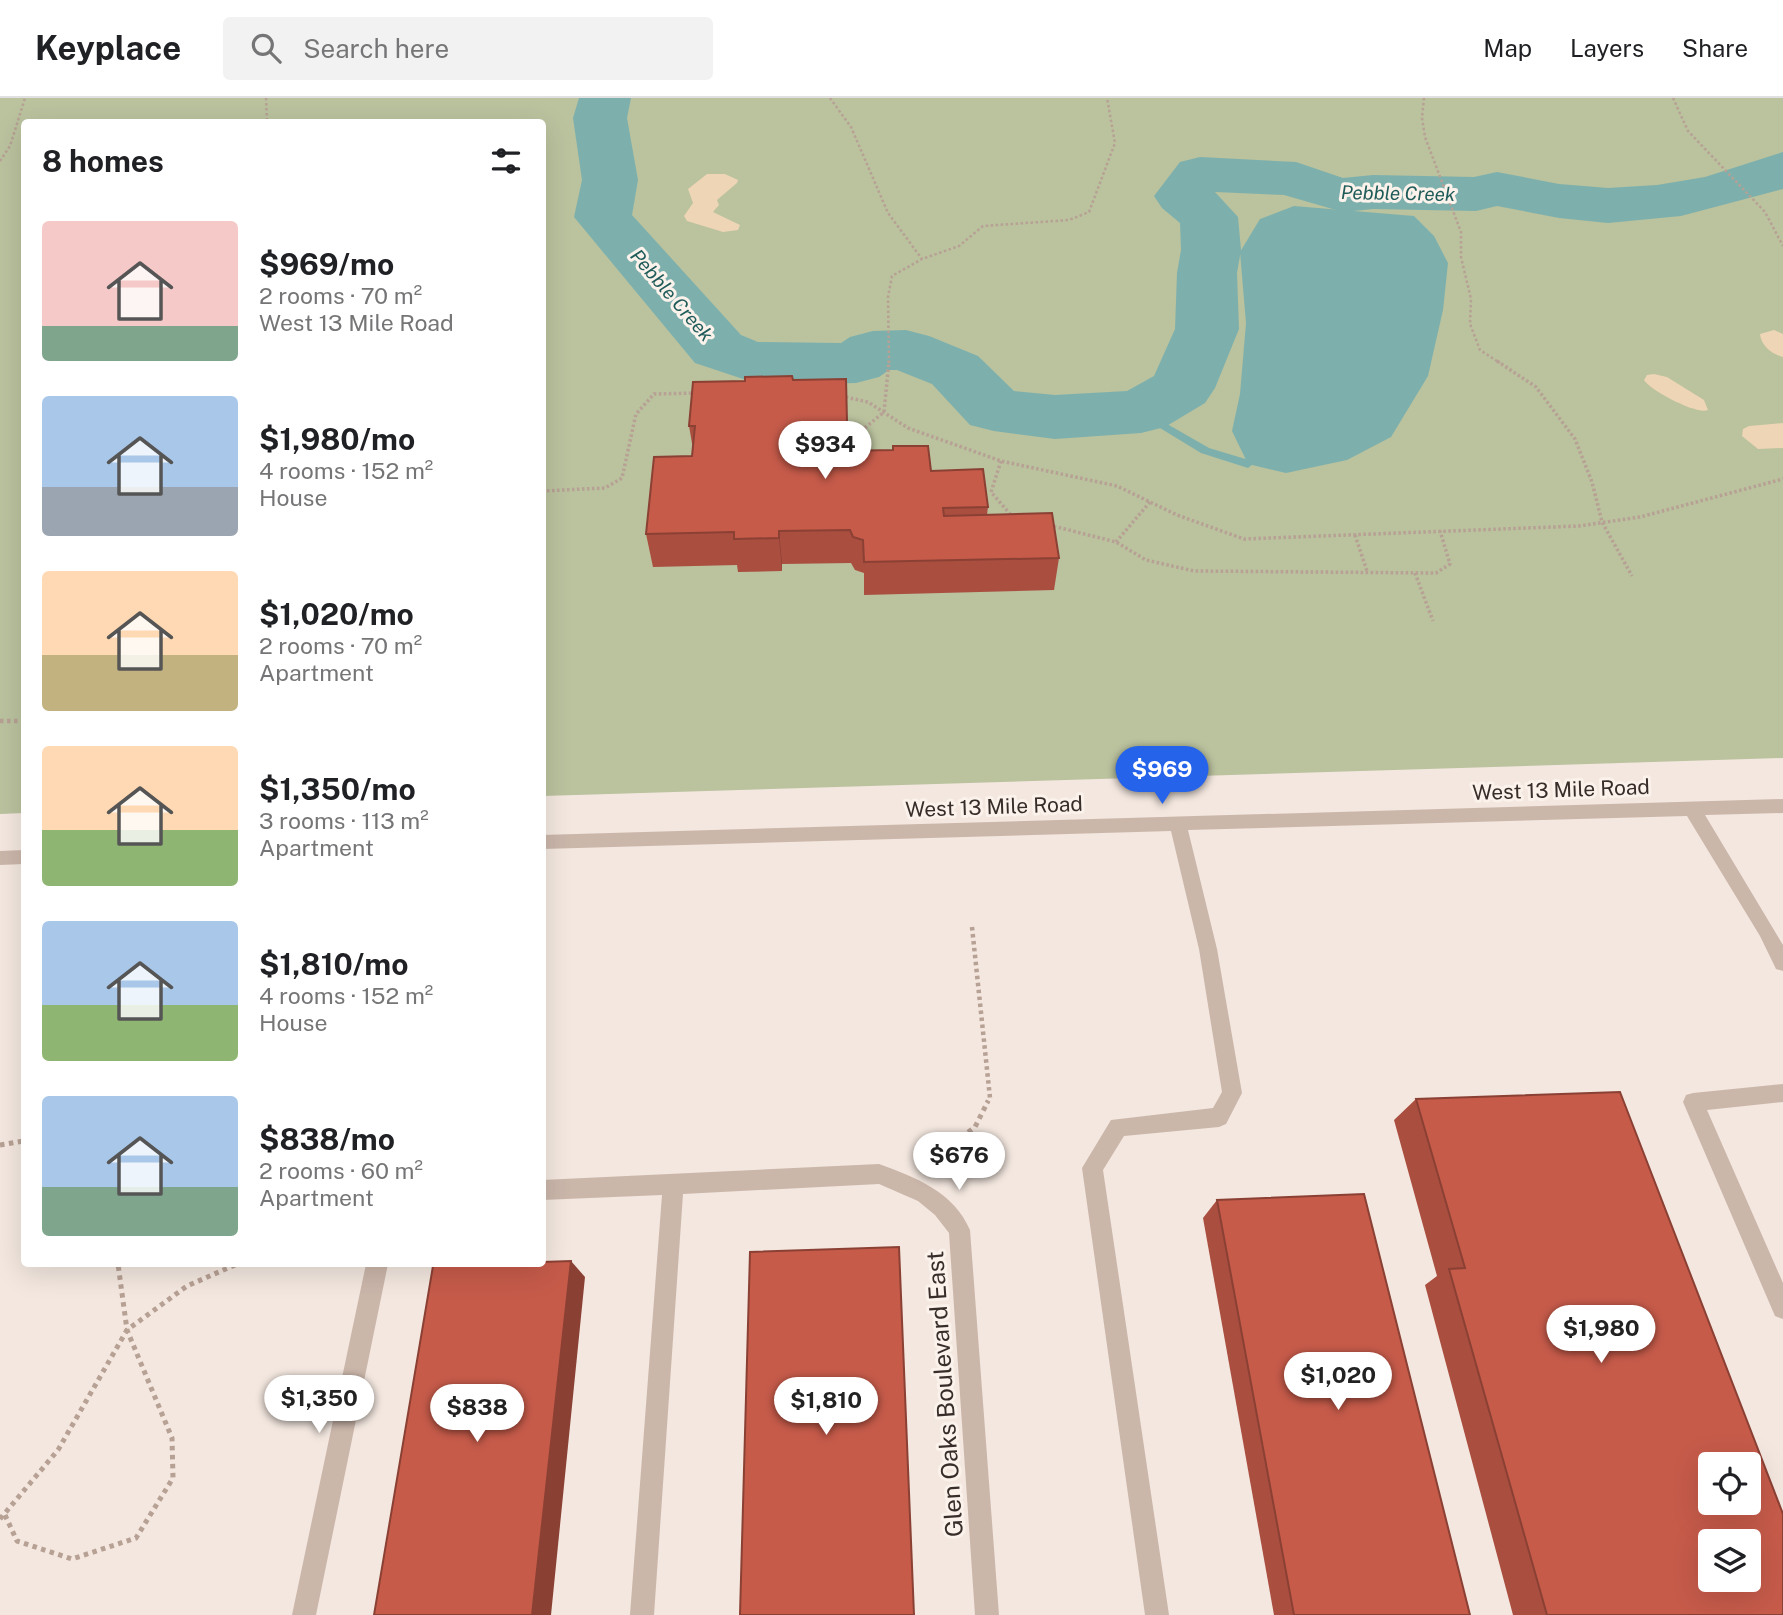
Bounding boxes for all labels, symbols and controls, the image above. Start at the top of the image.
search box [223,17,713,80]
text: Keyplace [35,29,181,67]
icon: search [247,29,285,67]
text: Search here [303,33,449,64]
text: Map [1483,34,1532,62]
text: Layers [1570,34,1644,62]
text: Share [1682,34,1748,62]
icon: filters [487,142,525,180]
text: 8 homes [42,143,164,179]
water label: Pebble Creek [1341,181,1456,205]
water label: Pebble Creek [626,245,718,346]
text: $969/mo [259,246,394,282]
icon: home [98,249,182,333]
text: 2 rooms · 70 m² [259,282,422,309]
text: West 13 Mile Road [259,309,454,336]
text: $1,980/mo [259,421,415,457]
pin: $934 [784,422,866,481]
icon: home [98,424,182,508]
text: $934 [794,430,856,457]
text: 4 rooms · 152 m² [259,457,433,484]
text: House [259,484,327,511]
text: $1,020/mo [259,596,414,632]
icon: home [98,599,182,683]
text: 2 rooms · 70 m² [259,632,422,659]
text: Apartment [259,659,374,686]
pin: $969 [1121,746,1203,806]
text: $969 [1131,755,1193,782]
text: $1,350/mo [259,771,416,807]
icon: home [98,774,182,858]
street label: West 13 Mile Road [1472,774,1650,805]
street label: West 13 Mile Road [905,791,1083,822]
text: 3 rooms · 113 m² [259,807,429,834]
text: Apartment [259,834,374,861]
text: $1,810/mo [259,946,408,982]
icon: home [98,949,182,1033]
text: 4 rooms · 152 m² [259,982,433,1009]
text: House [259,1009,327,1036]
text: $838/mo [259,1121,395,1157]
icon: home [98,1124,182,1208]
pin: $676 [918,1132,1000,1192]
text: $676 [929,1141,989,1168]
text: 2 rooms · 60 m² [259,1157,423,1184]
text: Apartment [259,1184,374,1211]
street label: Glen Oaks Boulevard East [920,1250,968,1538]
pin: $1,980 [1544,1306,1658,1365]
text: $1,980 [1562,1314,1640,1341]
pin: $1,020 [1281,1352,1395,1412]
text: $1,020 [1300,1361,1376,1388]
pin: $1,350 [262,1376,376,1435]
pin: $1,810 [769,1378,883,1437]
text: $1,350 [280,1384,358,1411]
pin: $838 [436,1384,518,1444]
text: $1,810 [790,1386,862,1413]
text: $838 [446,1393,508,1420]
map controls [1698,1452,1761,1592]
button: locate [1698,1452,1761,1515]
button: layers [1698,1529,1761,1592]

